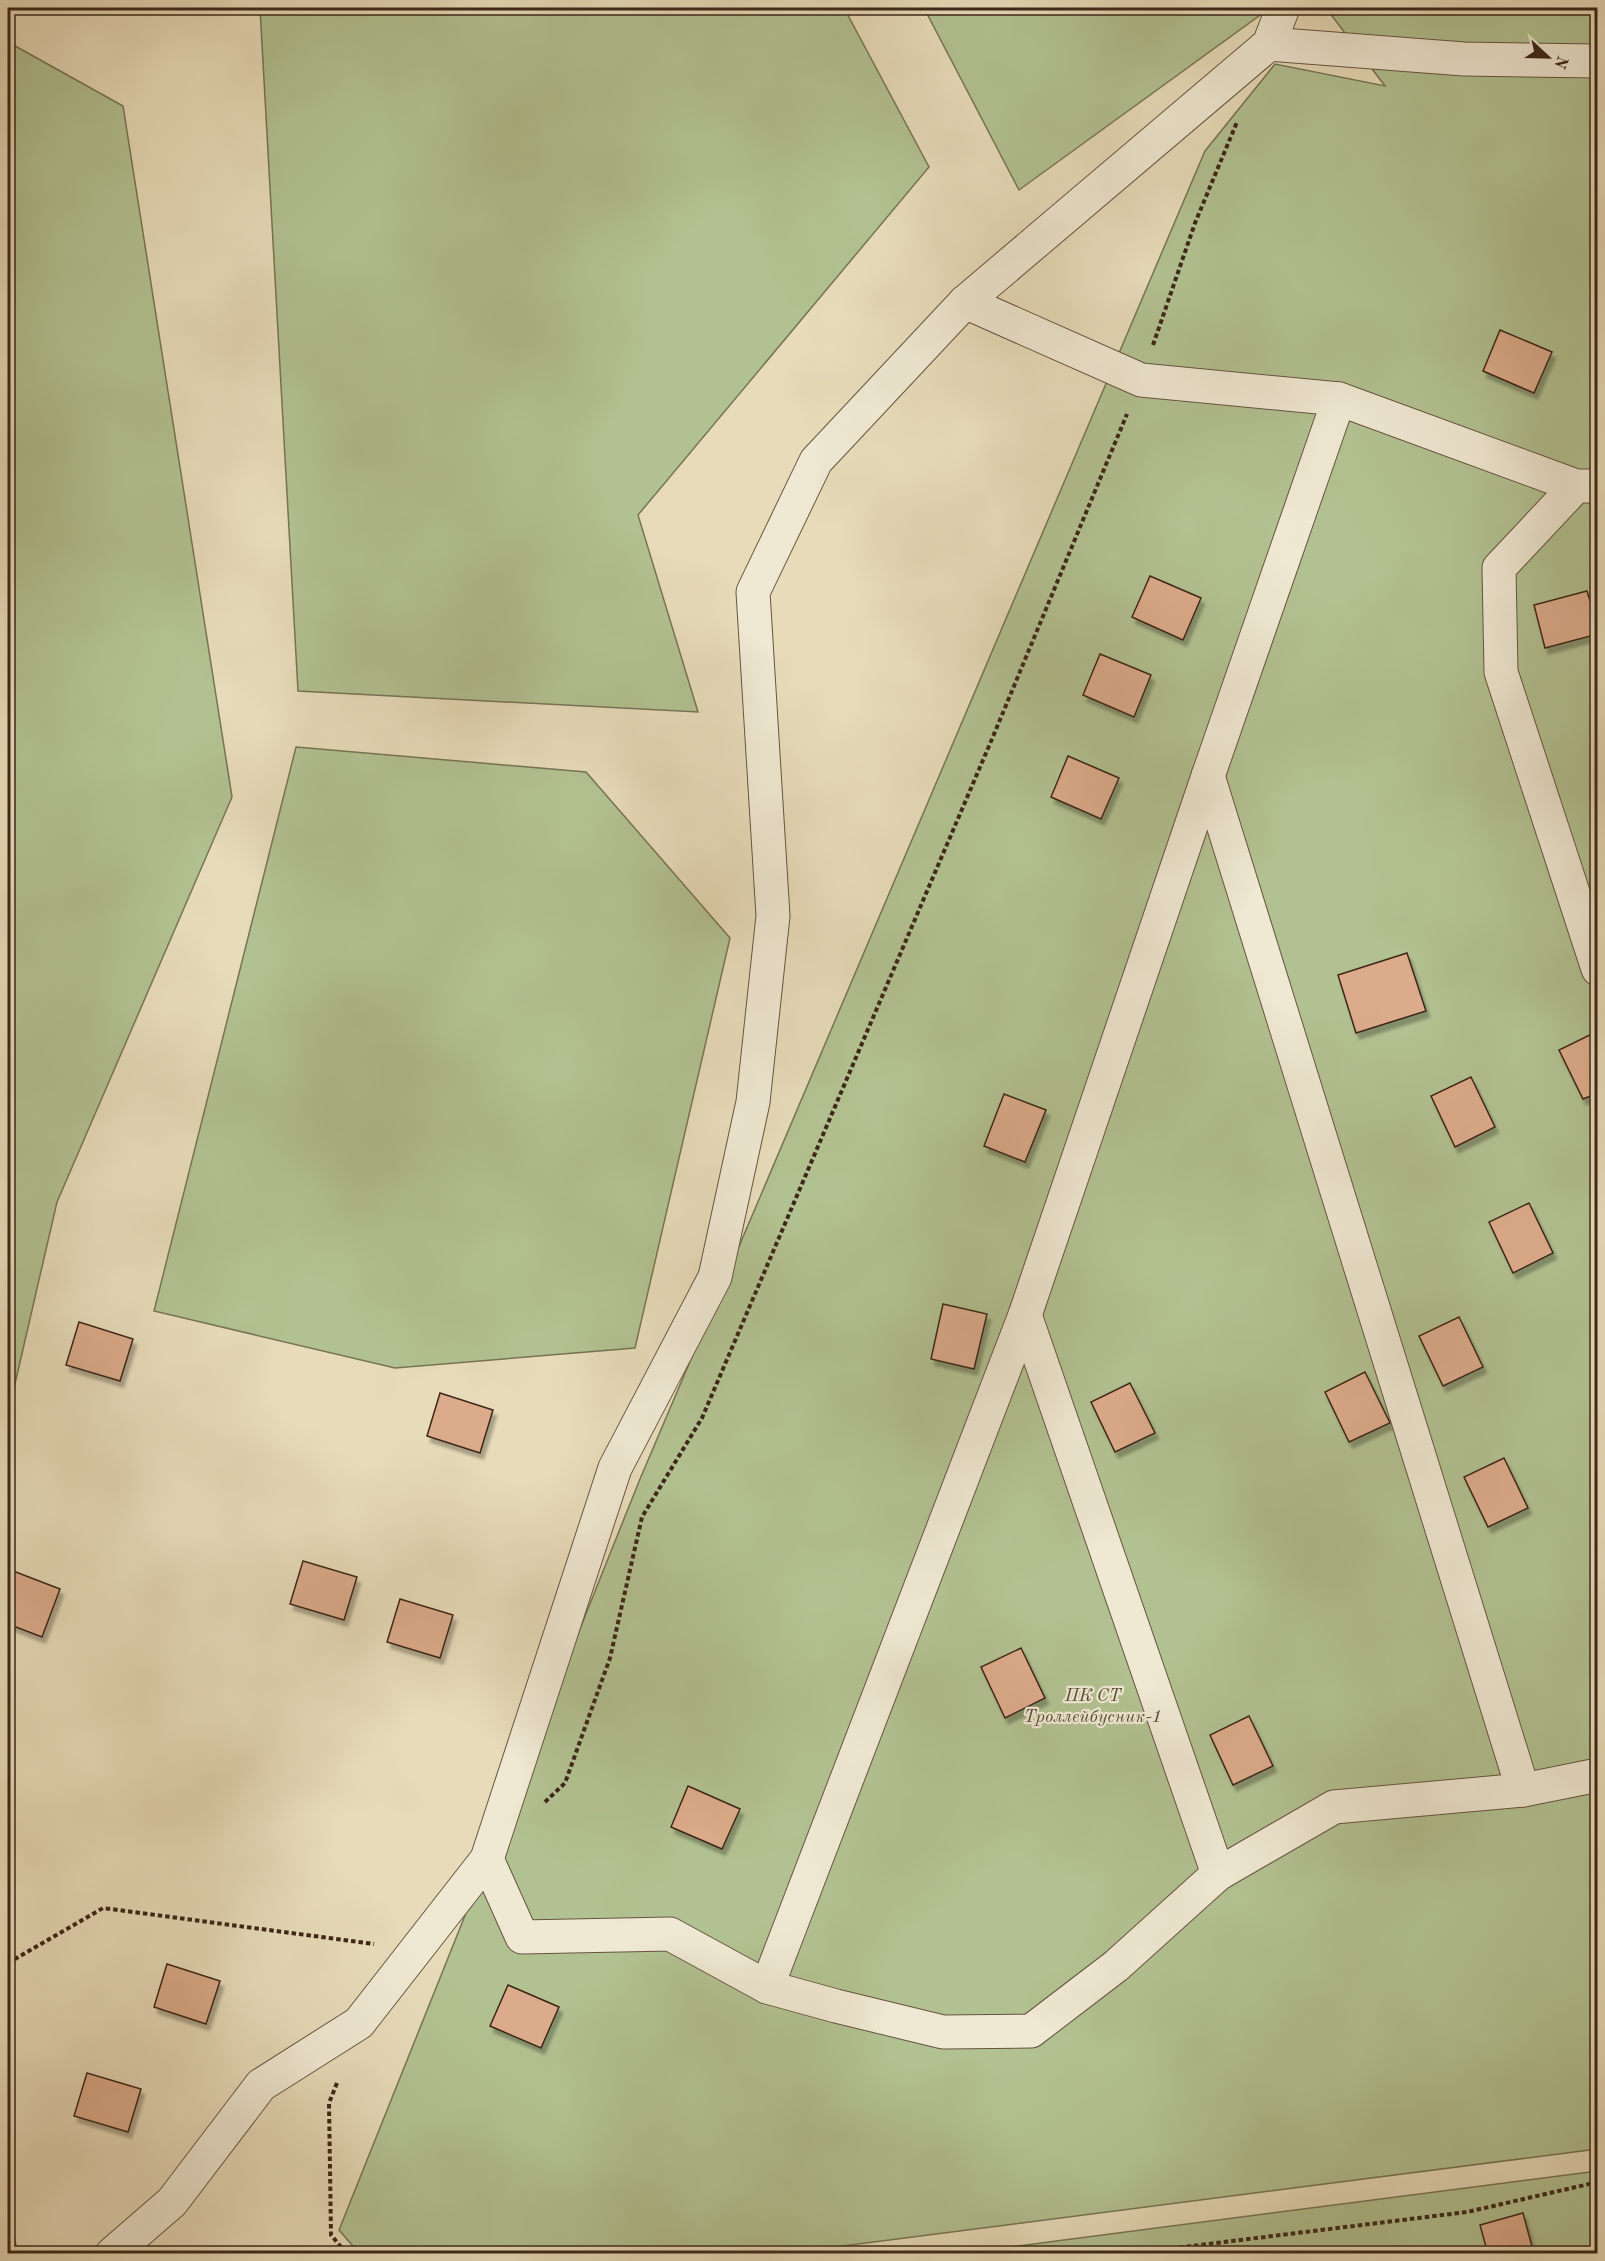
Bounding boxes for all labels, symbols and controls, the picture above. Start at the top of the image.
north arrow [1518,27,1578,87]
text: N [1550,53,1570,71]
park label: ПК СТ Троллейбусник-1 [1024,1687,1162,1726]

